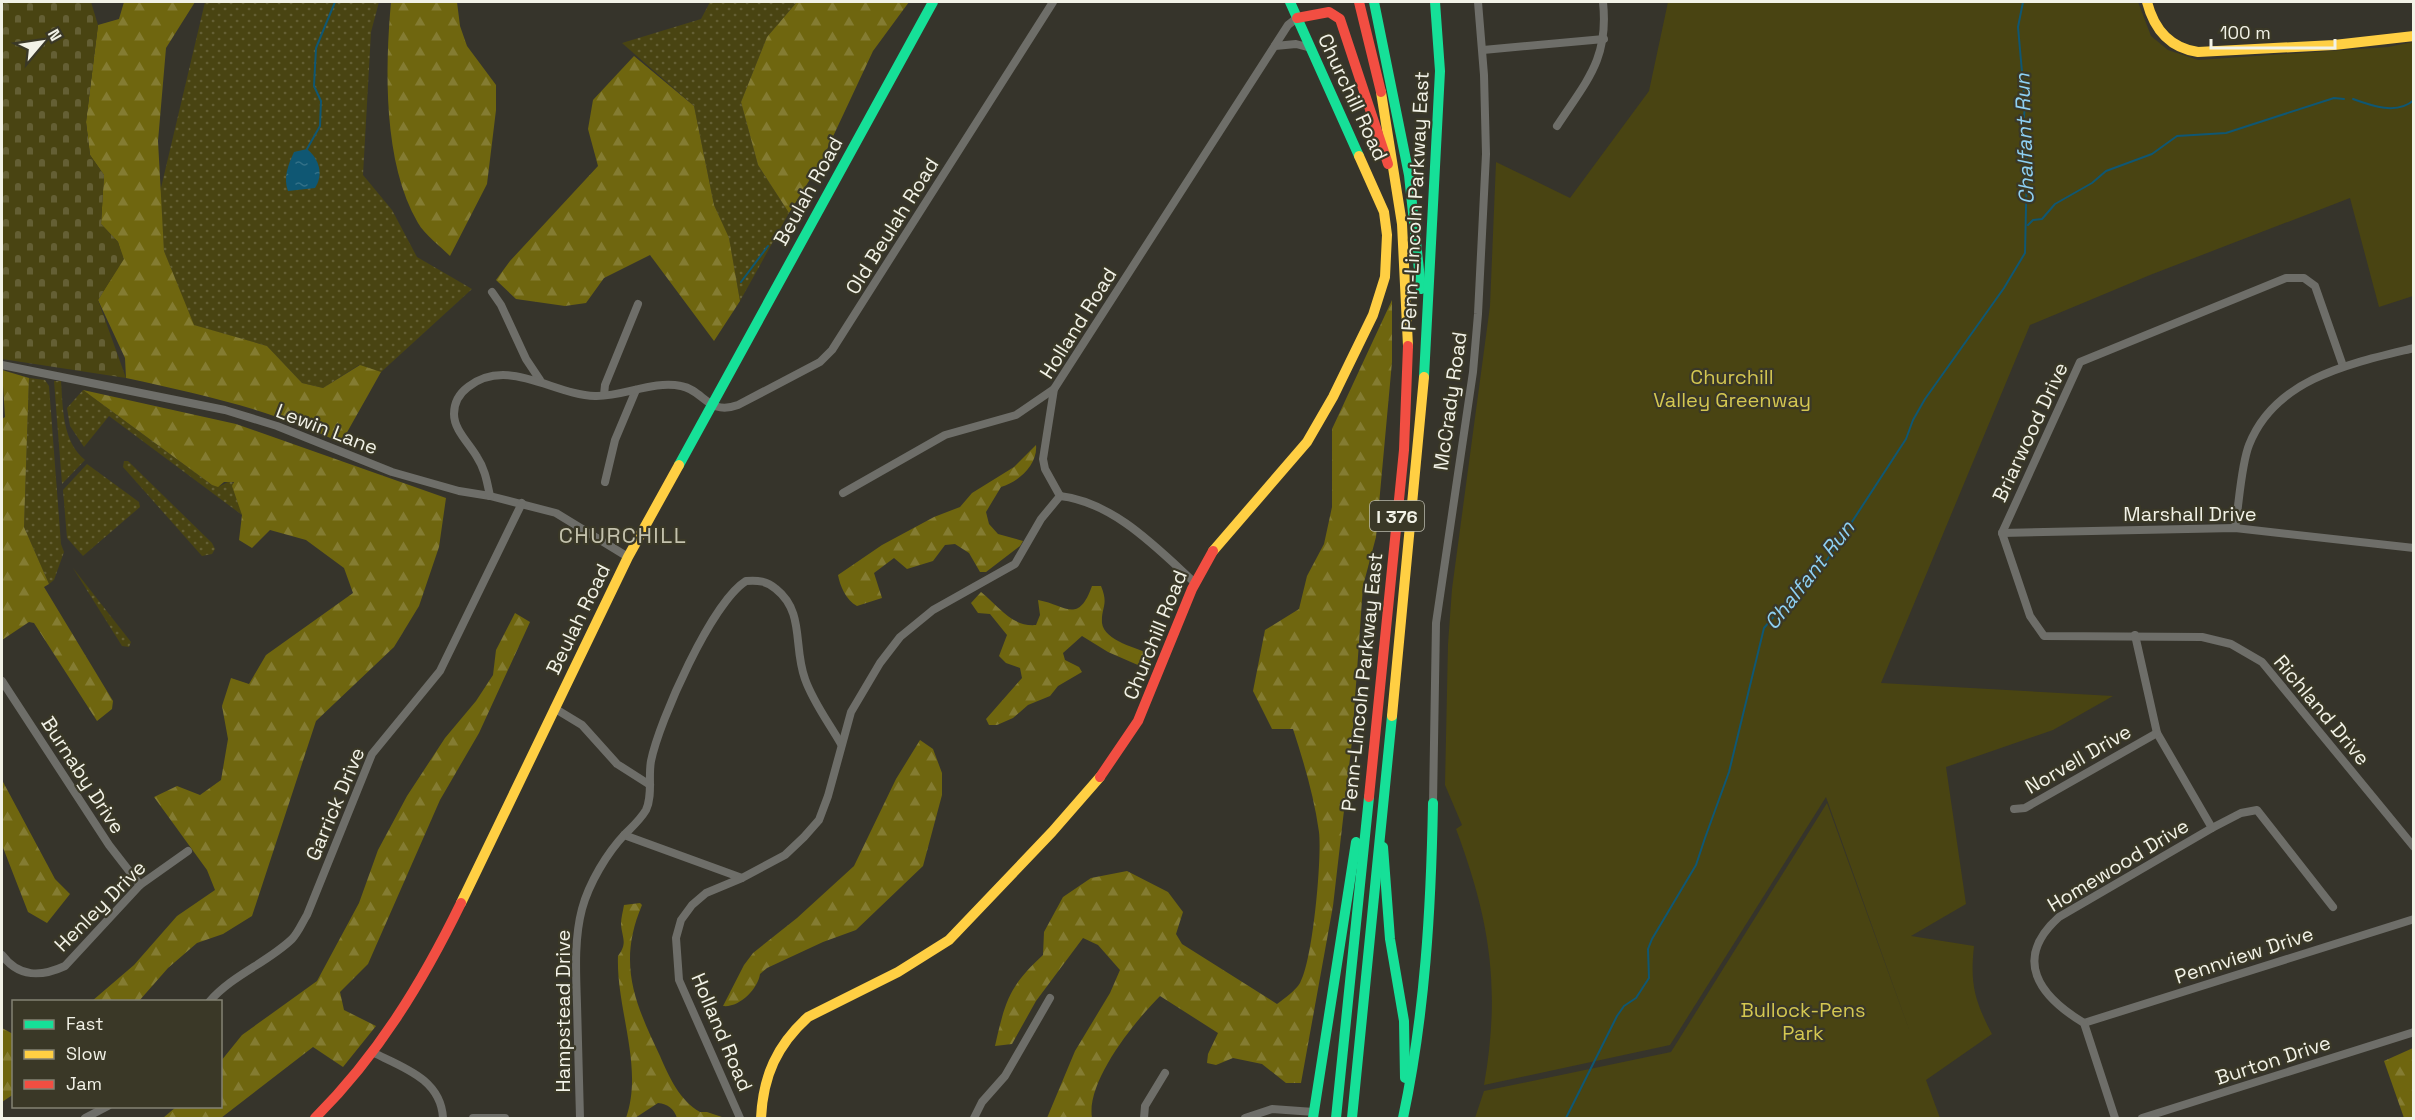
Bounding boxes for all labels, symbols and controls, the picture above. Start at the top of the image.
north arrow [12,12,72,72]
scale bar [2211,12,2336,50]
text: 100 m [2220,21,2271,44]
text: N [43,25,66,45]
street label: Churchill Road [1312,29,1394,165]
street label: Penn-Lincoln Parkway East [1395,70,1435,332]
water label: Chalfant Run [2008,72,2040,205]
street label: Beulah Road [767,132,849,250]
street label: Old Beulah Road [840,153,944,299]
street label: Holland Road [1034,263,1122,383]
street label: McCrady Road [1427,330,1473,472]
street label: Briarwood Drive [1986,358,2074,506]
park label: Churchill Valley Greenway [1653,364,1811,413]
street label: Lewin Lane [272,398,382,460]
road number: I 376 [1370,501,1424,531]
street label: Marshall Drive [2123,501,2257,527]
water label: Chalfant Run [1758,514,1861,635]
district label: CHURCHILL [559,521,687,549]
street label: Penn-Lincoln Parkway East [1335,551,1389,813]
street label: Beulah Road [540,559,616,679]
street label: Churchill Road [1117,566,1193,704]
street label: Richland Drive [2268,649,2376,771]
street label: Burnaby Drive [35,711,131,839]
street label: Norvell Drive [2020,718,2136,800]
street label: Garrick Drive [300,743,370,865]
street label: Homewood Drive [2042,812,2194,918]
street label: Henley Drive [49,855,151,957]
street label: Pennview Drive [2171,920,2317,990]
street label: Hampstead Drive [550,930,576,1092]
street label: Holland Road [685,969,759,1095]
park label: Bullock-Pens Park [1740,997,1866,1046]
legend [12,1000,222,1108]
text: Fast [66,1012,103,1035]
street label: Burton Drive [2212,1029,2334,1091]
text: Slow [66,1042,107,1065]
text: Jam [66,1072,102,1095]

